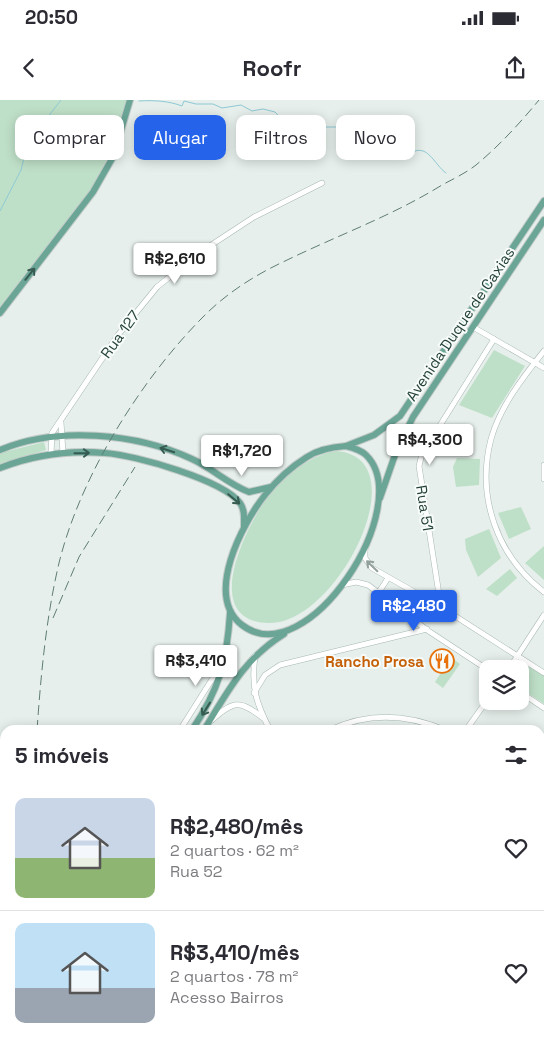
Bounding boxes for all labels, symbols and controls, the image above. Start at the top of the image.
text: 20:50 [25,5,78,30]
icon: back [15,54,43,82]
text: Roofr [243,54,301,82]
icon: share [501,54,529,82]
chip: Comprar [15,115,124,160]
chip: Alugar [134,115,226,160]
chip: Filtros [236,115,326,160]
chip: Novo [336,115,415,160]
pin: R$2,610 [129,242,221,285]
street label: Avenida Duque de Caxias [401,243,519,404]
text: R$2,610 [144,248,206,269]
one-way arrow [24,268,35,281]
street label: Rua 127 [96,306,144,362]
pin: R$4,300 [384,424,476,466]
text: R$4,300 [397,429,463,450]
pin: R$1,720 [196,434,288,477]
text: R$1,720 [212,440,272,461]
one-way arrow [160,444,176,454]
one-way arrow [73,448,89,458]
street label: Rua 51 [412,484,438,532]
one-way arrow [228,494,241,505]
one-way arrow [366,560,379,572]
pin: R$2,480 [368,590,460,632]
text: R$2,480 [382,595,446,616]
pin: R$3,410 [150,644,242,687]
restaurant icon: Rancho Prosa [429,648,455,674]
text: R$3,410 [165,650,227,671]
place label: Rancho Prosa [325,652,424,671]
map controls [479,660,529,710]
button: layers [479,660,529,710]
one-way arrow [201,702,211,716]
icon: filters [502,741,530,769]
text: 5 imóveis [15,742,109,769]
text: R$2,480/mês [170,813,303,840]
icon: home [55,818,115,878]
icon: heart [502,834,530,862]
text: 2 quartos · 62 m² [170,840,299,861]
text: Rua 52 [170,861,222,882]
text: R$3,410/mês [170,939,300,966]
icon: home [55,943,115,1003]
icon: heart [502,959,530,987]
text: 2 quartos · 78 m² [170,966,298,987]
text: Acesso Bairros [170,987,284,1008]

